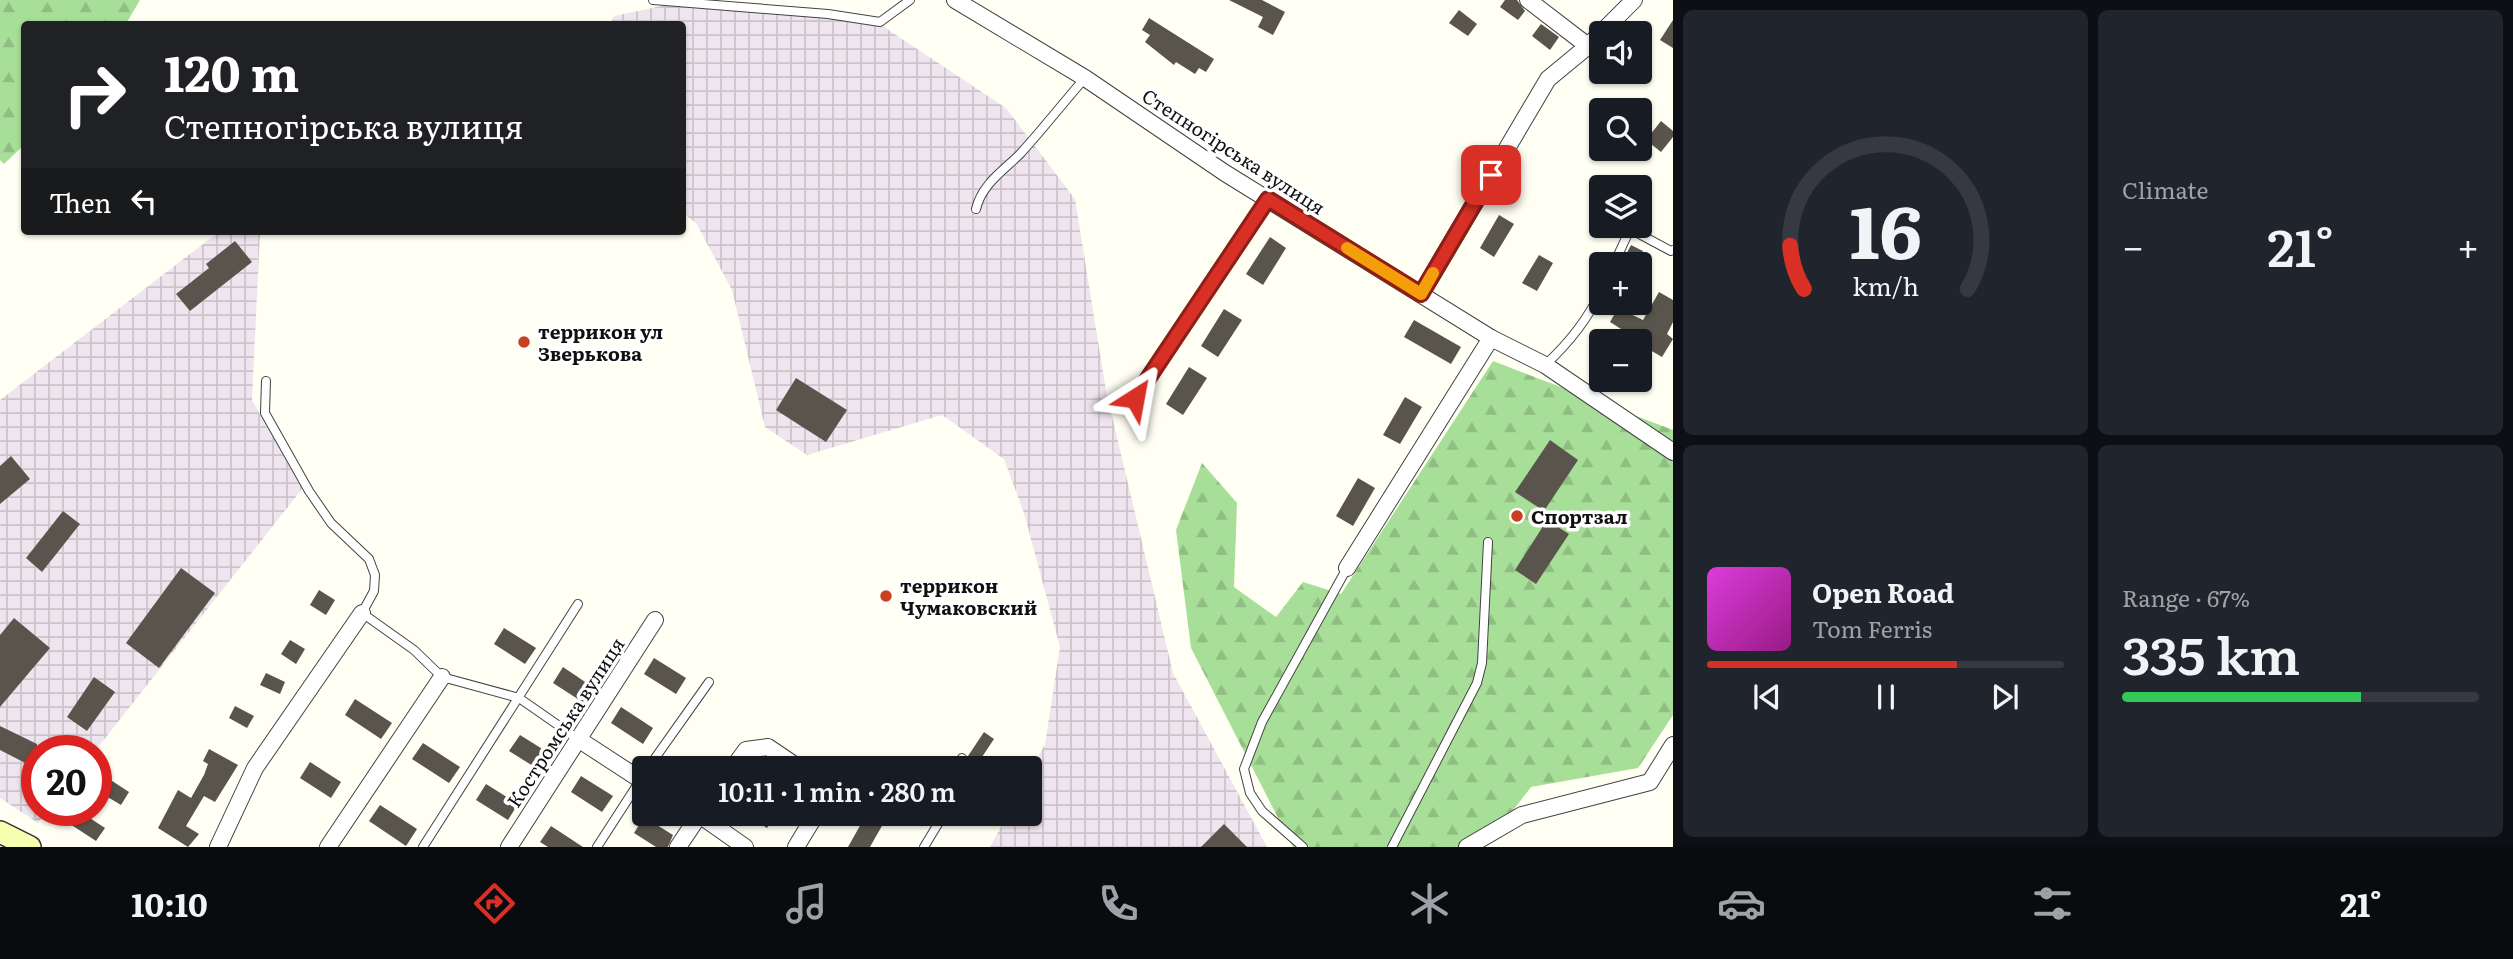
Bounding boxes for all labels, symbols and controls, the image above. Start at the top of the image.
map controls [1589,21,1652,392]
button: sound [1589,21,1652,84]
text: 120 m [164,34,299,107]
icon: right [49,49,140,140]
street label: Степногірська вулиця [1137,81,1331,221]
button: search [1589,98,1652,161]
text: Степногірська вулиця [164,101,523,149]
pin [1461,145,1521,205]
icon: arrive [1472,156,1510,194]
text: Climate [2122,172,2208,206]
text: 16 [1849,173,1922,281]
button: layers [1589,175,1652,238]
text: Then [49,182,111,221]
icon: left [125,182,163,220]
text: 21° [2267,206,2334,283]
text: − [2122,216,2144,273]
text: + [2457,216,2479,273]
button: + [1589,252,1652,315]
text: km/h [1852,266,1919,303]
place label: террикон ул Зверькова [538,317,663,367]
button: − [1589,329,1652,392]
marker: террикон ул Зверькова [516,334,532,350]
position arrow [1098,361,1172,435]
place label: Спортзал [1531,502,1627,530]
marker: Спортзал [1509,508,1525,524]
place label: террикон Чумаковский [900,571,1037,621]
text: Open Road [1812,572,1954,611]
text: Range · 67% [2122,580,2250,614]
marker: террикон Чумаковский [878,588,894,604]
text: Tom Ferris [1812,611,1932,645]
text: 335 km [2122,614,2300,691]
street label: Костромська вулиця [499,631,631,813]
icon: previous [1748,678,1786,716]
icon: pause [1867,678,1905,716]
icon: next [1986,678,2024,716]
speed limit sign: 20 [21,735,112,826]
text: 10:11 · 1 min · 280 m [718,771,956,810]
text: 10:10 [131,879,208,927]
icon: directions [470,879,519,928]
icon: music [782,879,831,928]
icon: phone [1094,879,1143,928]
icon: climate [1405,879,1454,928]
icon: car [1717,879,1766,928]
icon: filters [2028,879,2077,928]
text: 21° [2340,879,2382,927]

